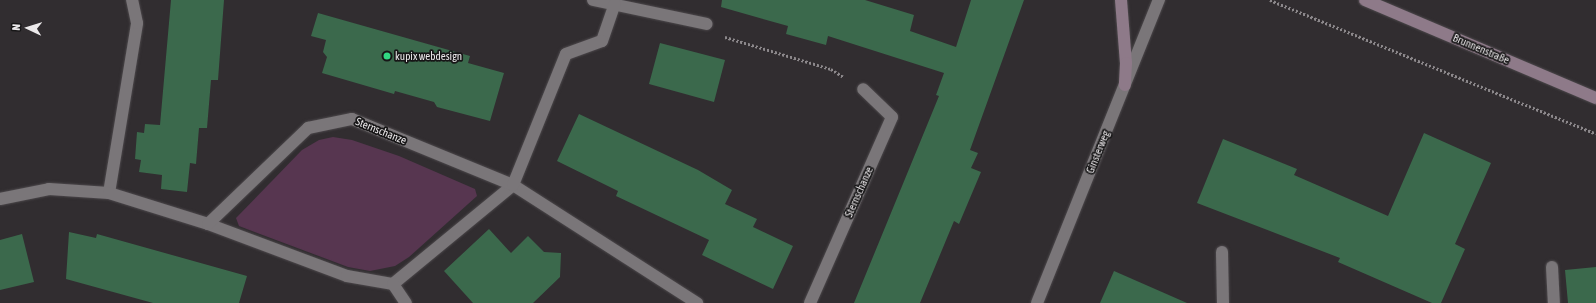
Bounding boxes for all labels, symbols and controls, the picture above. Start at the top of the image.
north arrow [8,8,48,48]
text: N [10,24,22,31]
street label: Brunnenstraße [1451,31,1511,67]
place label: kupix webdesign [395,49,462,63]
marker: kupix webdesign [382,51,392,61]
street label: Sternschanze [354,115,408,147]
street label: Ginsterweg [1083,129,1113,175]
street label: Sternschanze [842,165,876,219]

